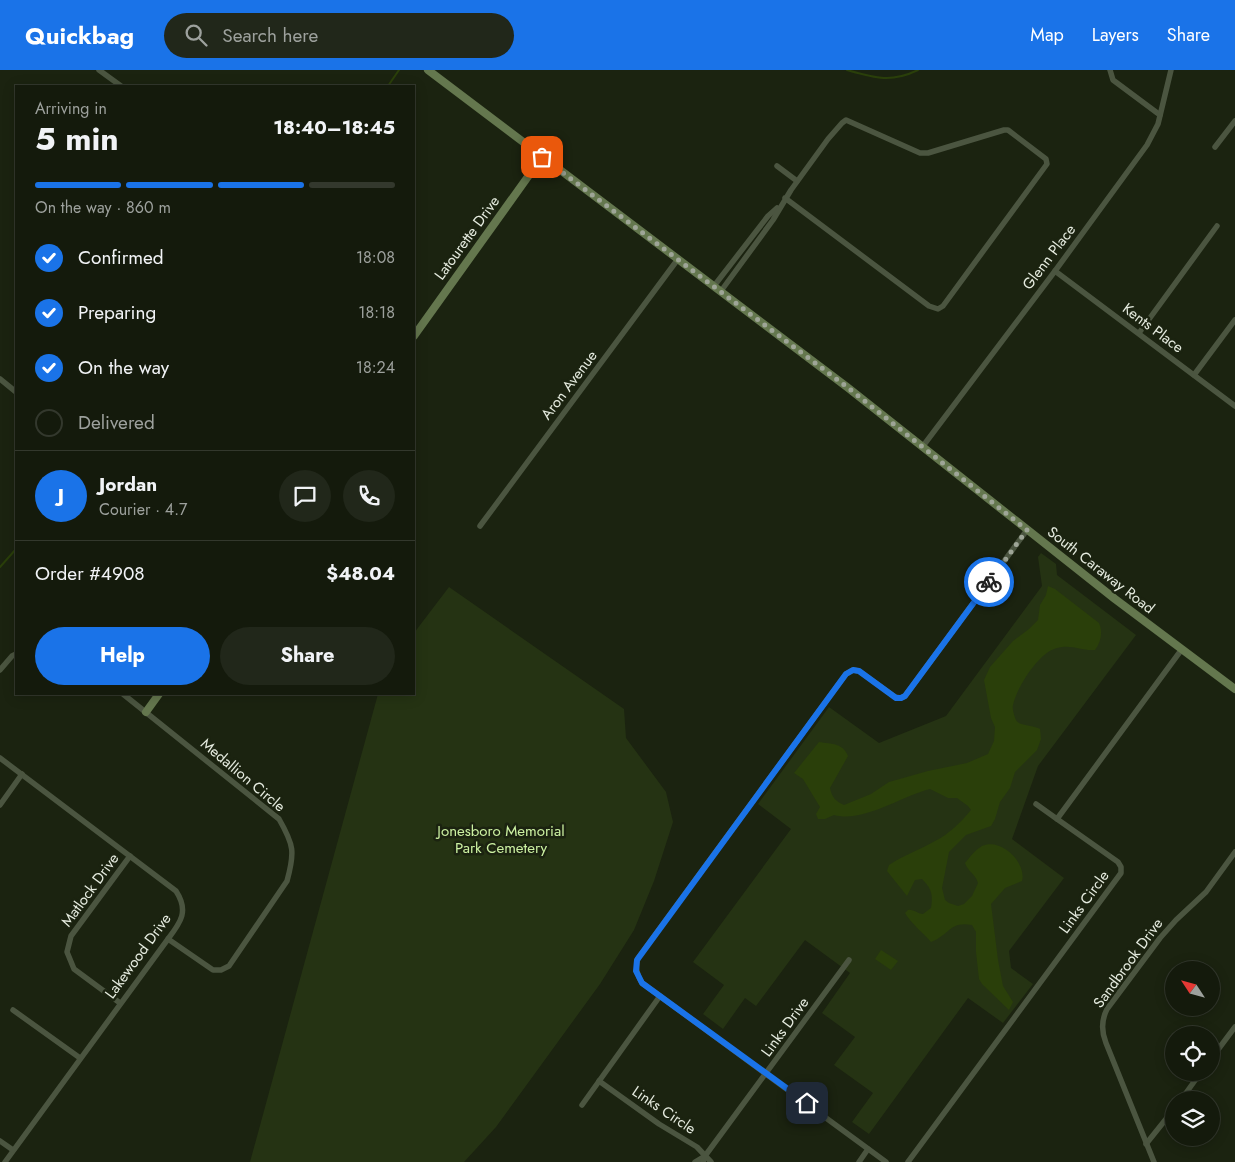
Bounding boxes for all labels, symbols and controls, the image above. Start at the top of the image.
search box [164,13,514,58]
text: Quickbag [25,18,134,53]
icon: search [182,21,210,49]
text: Search here [222,22,318,49]
text: Map [1030,22,1064,48]
text: Layers [1092,22,1139,48]
text: Share [1167,22,1210,48]
text: Arriving in [35,97,107,120]
text: 18:40–18:45 [273,114,395,141]
text: 5 min [35,116,119,162]
pin [521,136,563,178]
icon: bag [528,143,556,171]
street label: Latourette Drive [429,191,505,285]
text: On the way · 860 m [35,196,171,219]
street label: Glenn Place [1017,219,1081,294]
icon: check [35,244,63,272]
text: Confirmed [78,244,164,271]
text: 18:08 [356,246,395,269]
street label: Kents Place [1118,298,1188,358]
icon: check [35,299,63,327]
text: Preparing [78,299,156,326]
text: 18:18 [358,301,395,324]
street label: Aron Avenue [536,345,603,424]
icon: check [35,354,63,382]
text: On the way [78,354,169,381]
text: 18:24 [356,356,395,379]
text: Delivered [78,409,155,436]
button: chat [279,470,331,522]
button: phone [343,470,395,522]
text: Jordan [99,471,157,498]
text: J [58,482,64,509]
text: Courier · 4.7 [99,498,187,521]
street label: South Caraway Road [1043,521,1159,619]
courier [964,557,1014,607]
text: Order #4908 [35,560,145,587]
text: $48.04 [326,560,395,587]
icon: bike [975,568,1003,596]
button: Help [35,627,210,685]
button: Share [220,627,395,685]
street label: Medallion Circle [196,733,290,817]
park label: Jonesboro Memorial Park Cemetery [435,820,565,859]
street label: Matlock Drive [56,848,124,931]
street label: Links Circle [1054,866,1115,938]
street label: Lakewood Drive [100,909,177,1003]
street label: Sandbrook Drive [1088,913,1168,1012]
north arrow [1165,961,1220,1016]
map controls [1165,961,1220,1146]
street label: Links Drive [756,992,814,1061]
button: locate [1165,1026,1220,1081]
street label: Links Circle [628,1080,701,1140]
pin [786,1082,828,1124]
icon: home [793,1089,821,1117]
button: layers [1165,1091,1220,1146]

